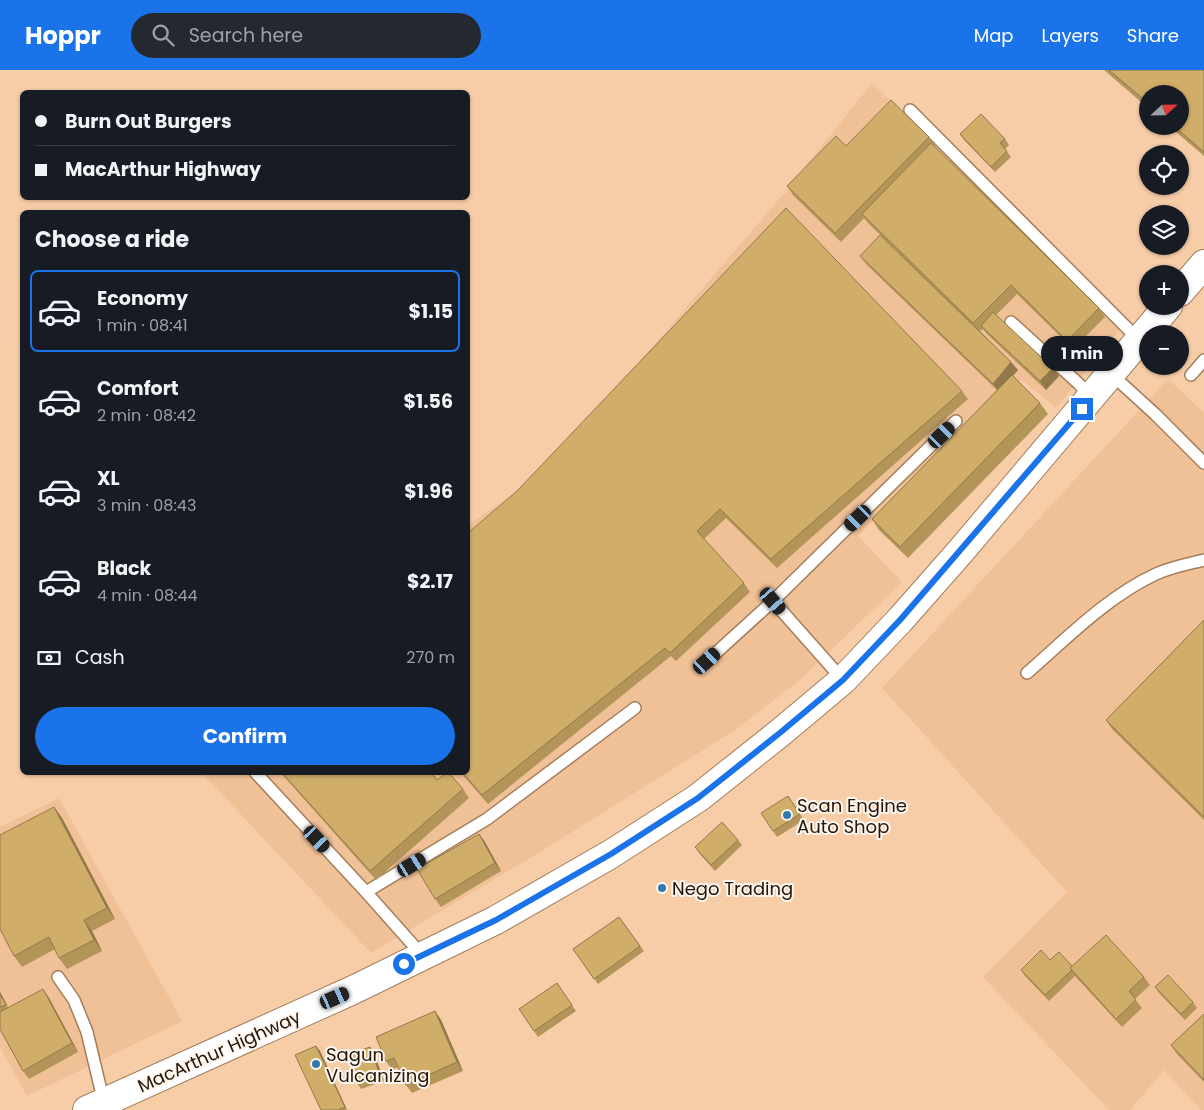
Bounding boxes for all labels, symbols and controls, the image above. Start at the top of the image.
search box [131,13,481,58]
text: Hoppr [25,19,101,52]
icon: search [149,21,177,49]
text: Search here [189,22,303,49]
text: Map [974,23,1014,48]
text: Layers [1042,23,1099,48]
text: Share [1127,23,1179,48]
north arrow [1139,85,1189,135]
map controls [1139,85,1189,375]
text: Burn Out Burgers [65,108,232,135]
button: locate [1139,145,1189,195]
text: MacArthur Highway [65,156,261,183]
button: layers [1139,205,1189,255]
text: Choose a ride [35,224,189,255]
button: + [1139,265,1189,315]
text: Economy [97,285,188,312]
icon: car [37,289,82,334]
text: $1.15 [409,298,453,325]
text: 1 min · 08:41 [97,314,188,337]
button: − [1139,325,1189,375]
callout: 1 min [1041,336,1123,372]
text: 1 min [1061,342,1103,365]
text: Comfort [97,375,179,402]
icon: car [37,379,82,424]
text: $1.56 [404,388,453,415]
route end [1071,398,1093,420]
text: 2 min · 08:42 [97,404,196,427]
car [925,419,958,451]
text: XL [97,465,120,492]
icon: car [37,469,82,514]
text: $1.96 [404,478,453,505]
text: 3 min · 08:43 [97,494,196,517]
car [841,502,874,534]
text: Black [97,555,151,582]
icon: car [37,559,82,604]
text: $2.17 [407,568,453,595]
text: 4 min · 08:44 [97,584,198,607]
car [757,585,788,617]
icon: cash [35,644,63,672]
text: Cash [75,644,125,671]
car [690,645,723,677]
text: 270 m [406,646,455,669]
button: Confirm [35,707,455,765]
place label: Scan Engine Auto Shop [797,793,907,839]
marker: Scan Engine Auto Shop [781,809,793,821]
car [301,823,332,855]
car [395,851,428,879]
place label: Nego Trading [672,876,793,901]
marker: Nego Trading [656,882,668,894]
route start [393,953,415,975]
car [318,985,351,1011]
street label: MacArthur Highway [133,1004,305,1098]
place label: Sagun Vulcanizing [326,1042,429,1088]
marker: Sagun Vulcanizing [310,1058,322,1070]

